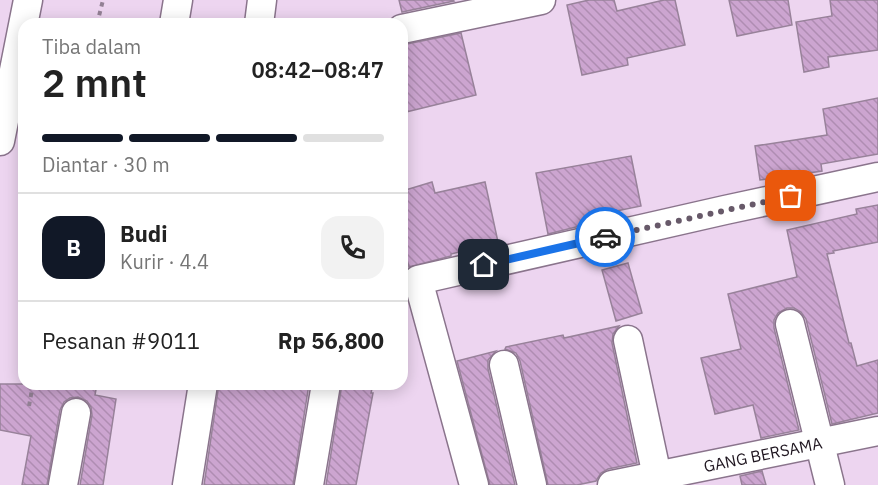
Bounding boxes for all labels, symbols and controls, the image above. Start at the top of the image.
text: Tiba dalam [42,33,141,60]
text: 08:42–08:47 [251,55,384,84]
text: 2 mnt [42,57,147,108]
text: Diantar · 30 m [42,151,170,178]
pin [765,170,816,221]
icon: bag [774,179,807,212]
courier [575,207,635,267]
button: phone [321,216,384,279]
text: Budi [120,219,167,248]
icon: car [589,221,622,254]
text: B [66,233,81,262]
pin [458,239,509,290]
text: Kurir · 4.4 [120,248,209,275]
icon: home [467,248,500,281]
text: Pesanan #9011 [42,326,200,355]
text: Rp 56,800 [278,326,384,355]
street label: GANG BERSAMA [702,433,824,476]

